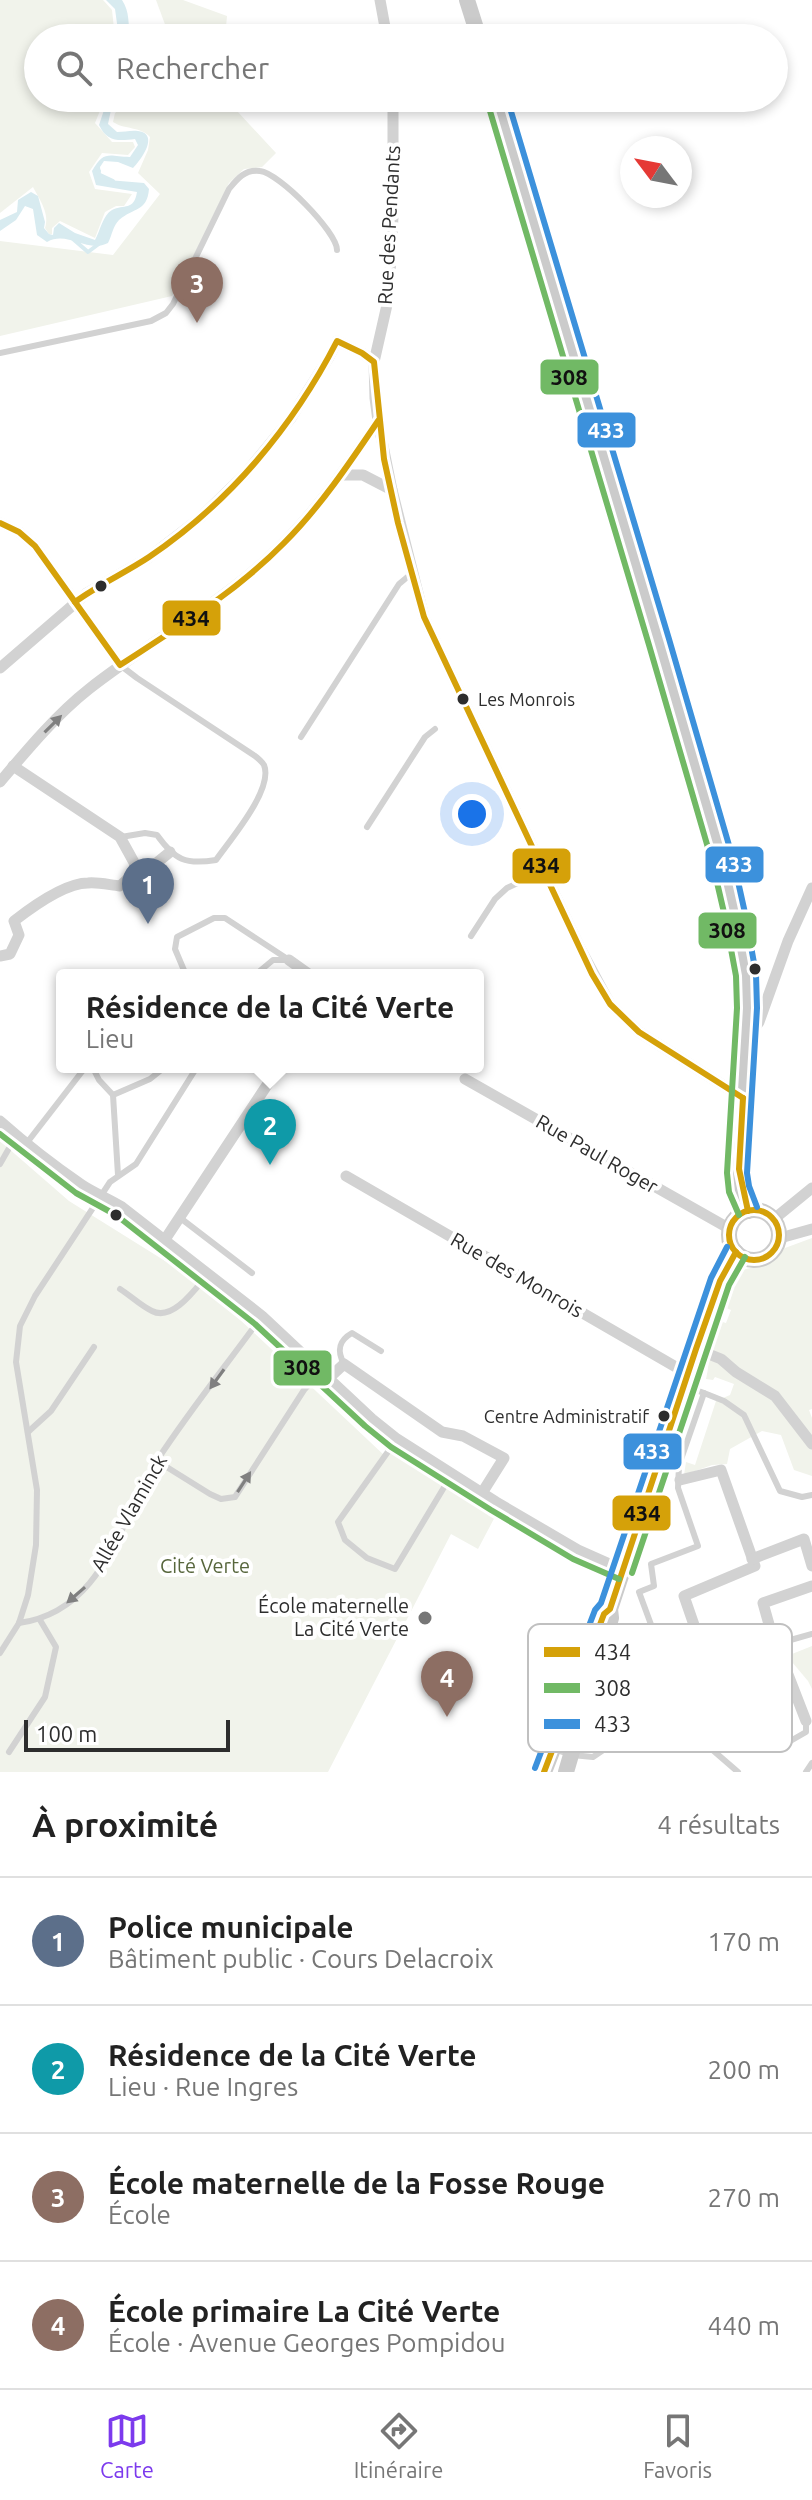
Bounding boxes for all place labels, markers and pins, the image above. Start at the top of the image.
pin: 3 [171,257,223,323]
unlabelled marker [93,578,109,594]
place label: Les Monrois [478,689,575,709]
marker: Les Monrois [455,691,471,707]
pin: 1 [122,858,174,924]
unlabelled marker [747,961,763,977]
pin: 2 [244,1099,296,1165]
unlabelled marker [108,1207,124,1223]
place label: Centre Administratif [484,1406,649,1426]
marker: Centre Administratif [656,1408,672,1424]
place label: École maternelle La Cité Verte [258,1594,409,1640]
marker: École maternelle La Cité Verte [416,1609,434,1627]
pin: 4 [421,1651,473,1717]

